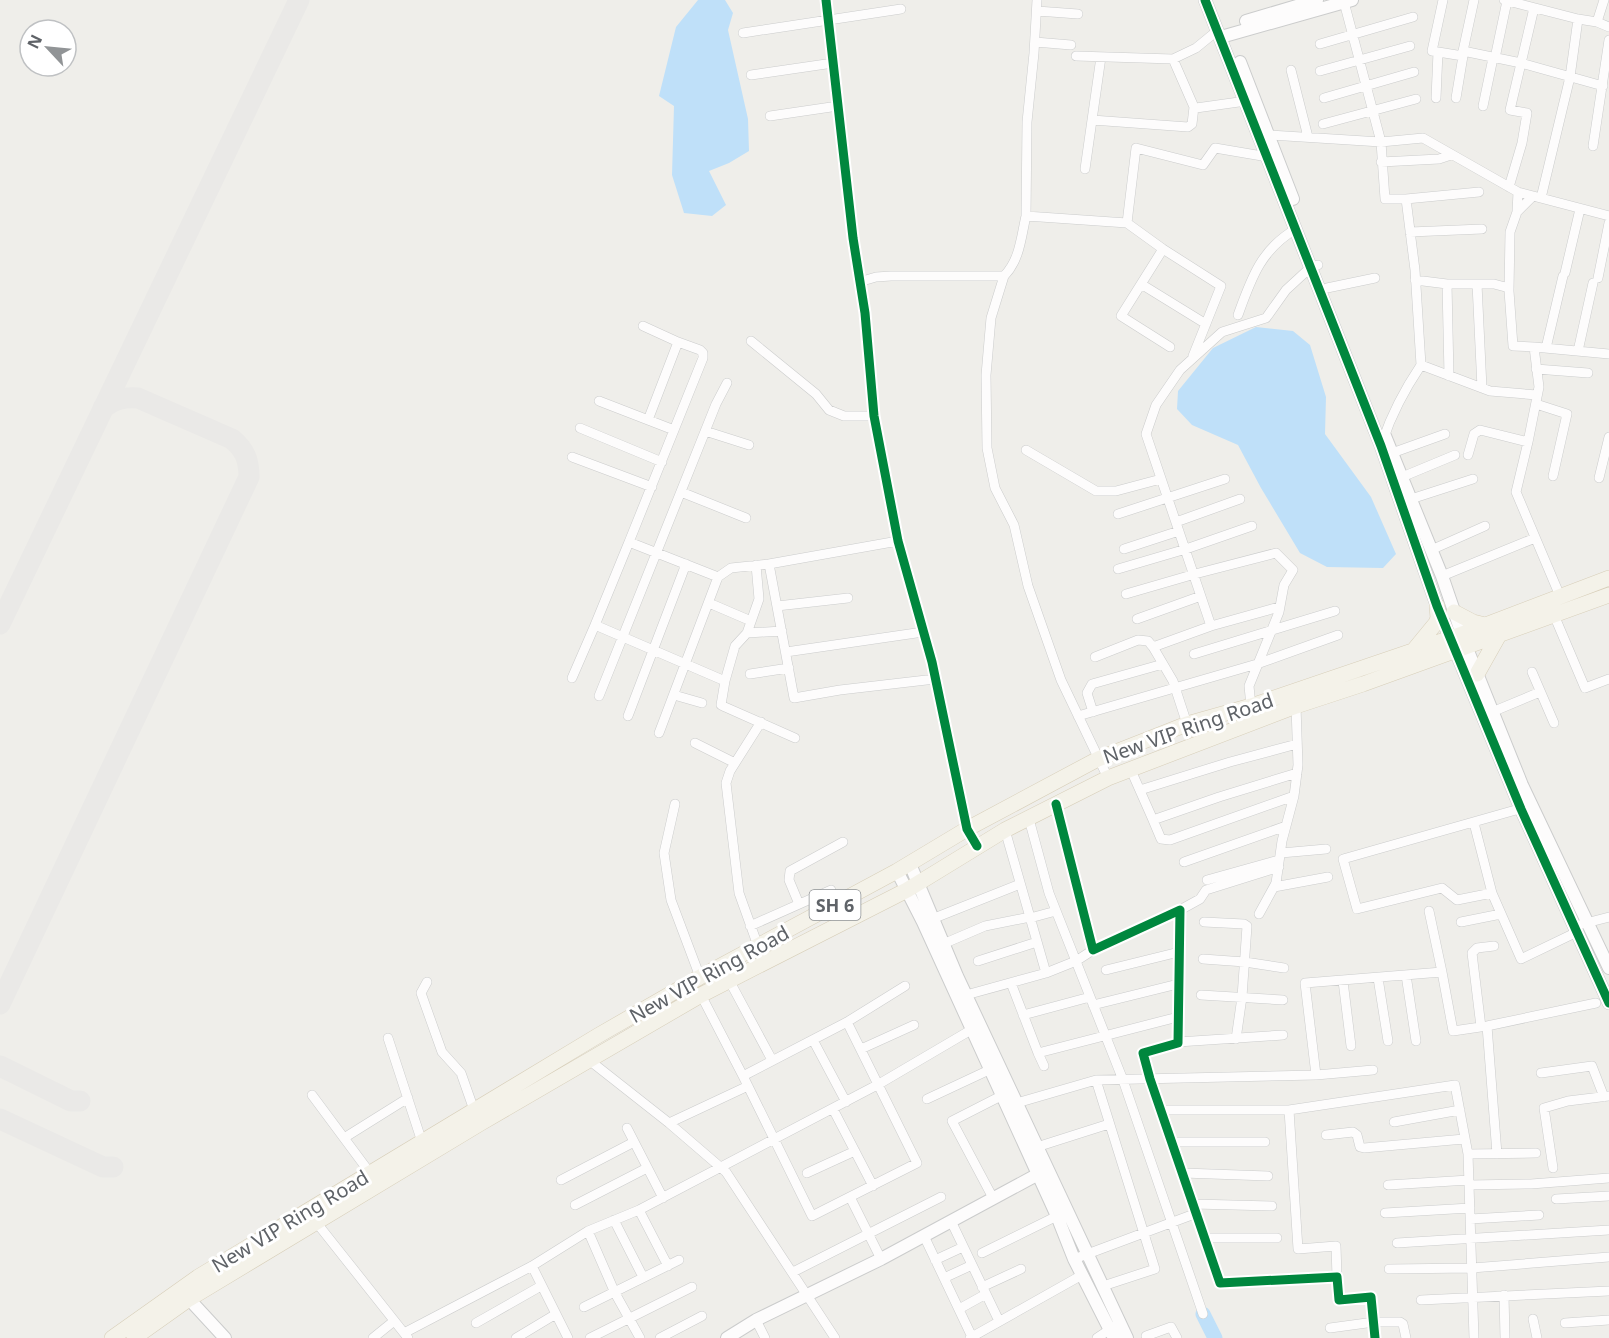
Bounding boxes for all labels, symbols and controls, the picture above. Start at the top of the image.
north arrow [18,18,78,78]
text: N [22,31,47,52]
street label: New VIP Ring Road [1099,686,1277,770]
road number: SH 6 [810,890,860,920]
street label: New VIP Ring Road [624,919,794,1029]
street label: New VIP Ring Road [206,1163,374,1279]

